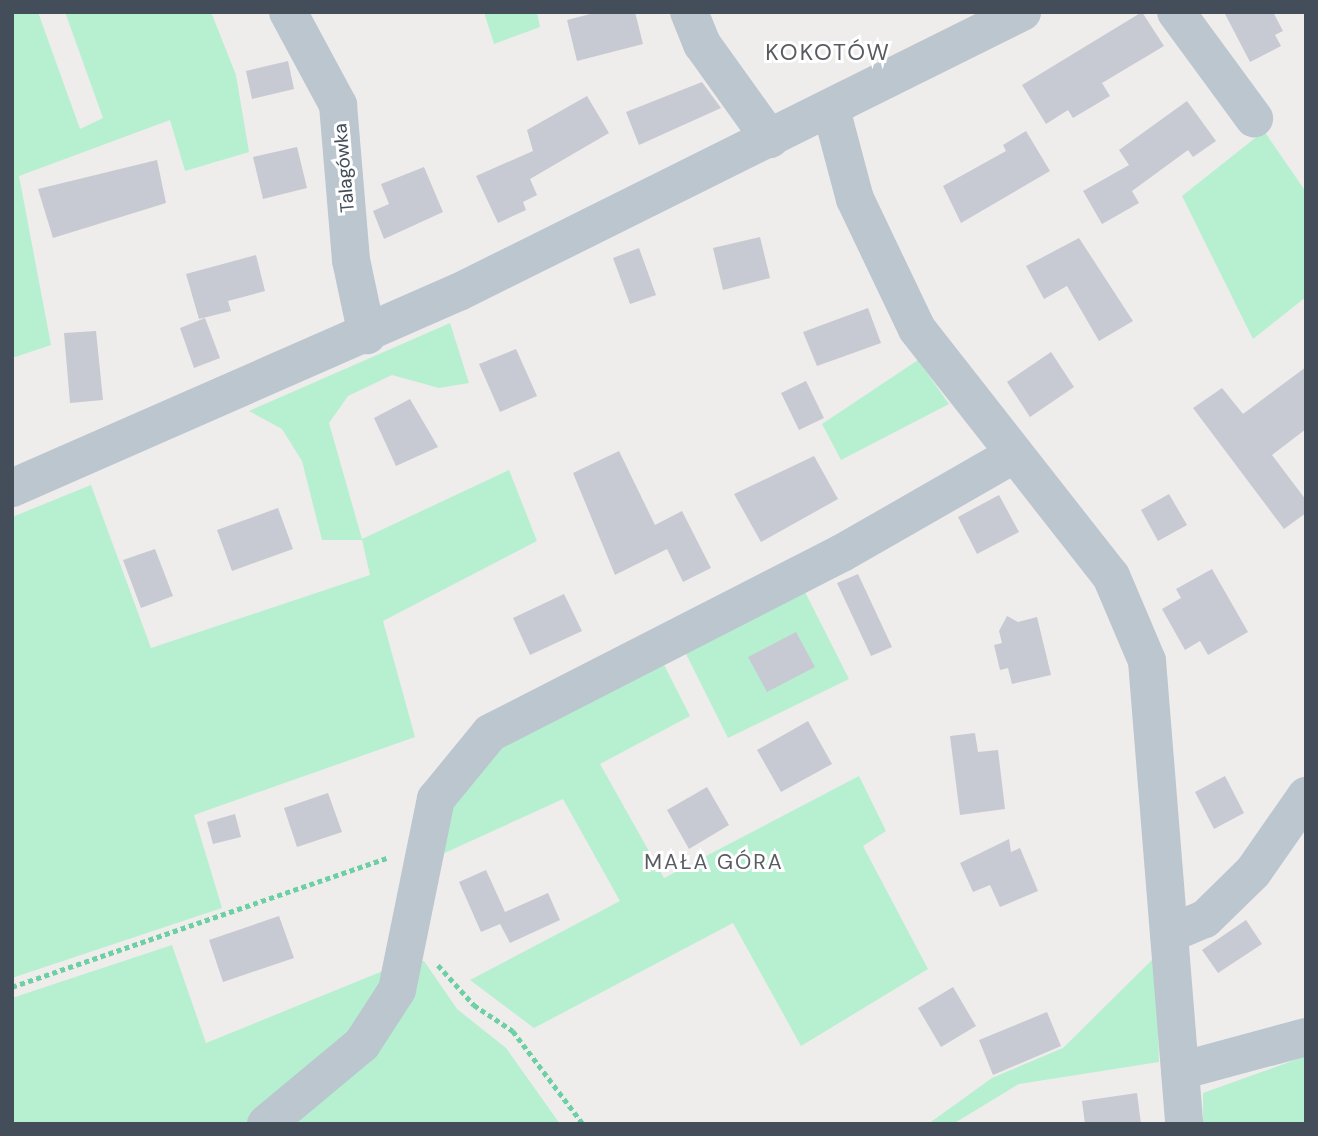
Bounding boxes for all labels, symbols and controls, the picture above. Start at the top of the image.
district label: KOKOTÓW [766,38,890,66]
street label: Talagówka [329,122,359,214]
district label: MAŁA GÓRA [645,849,783,875]

